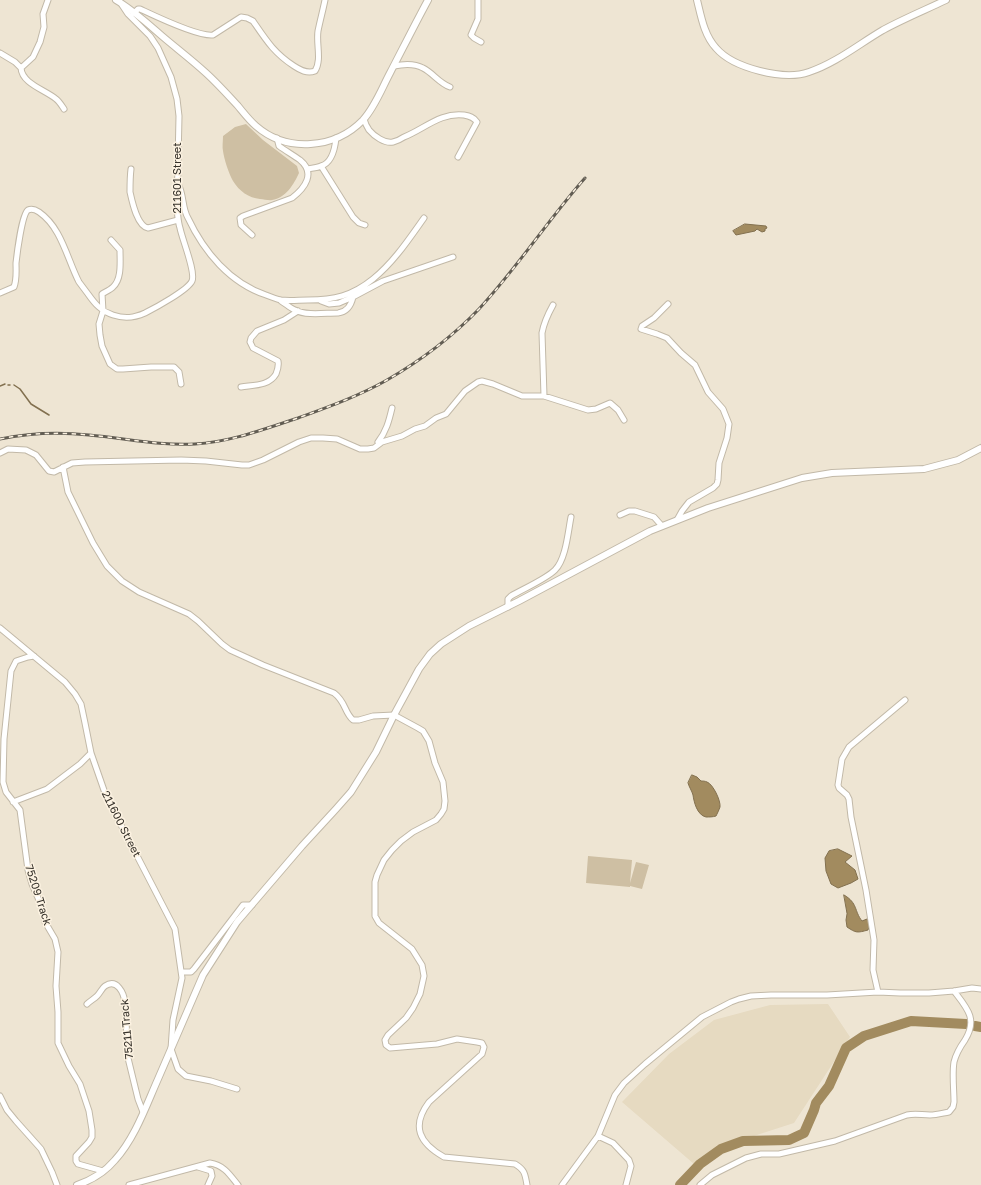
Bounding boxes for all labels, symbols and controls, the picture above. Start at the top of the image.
street label: 211601 Street [171,142,185,214]
street label: 211600 Street [99,789,143,859]
street label: 75209 Track [22,863,54,927]
street label: 75211 Track [118,998,136,1060]

